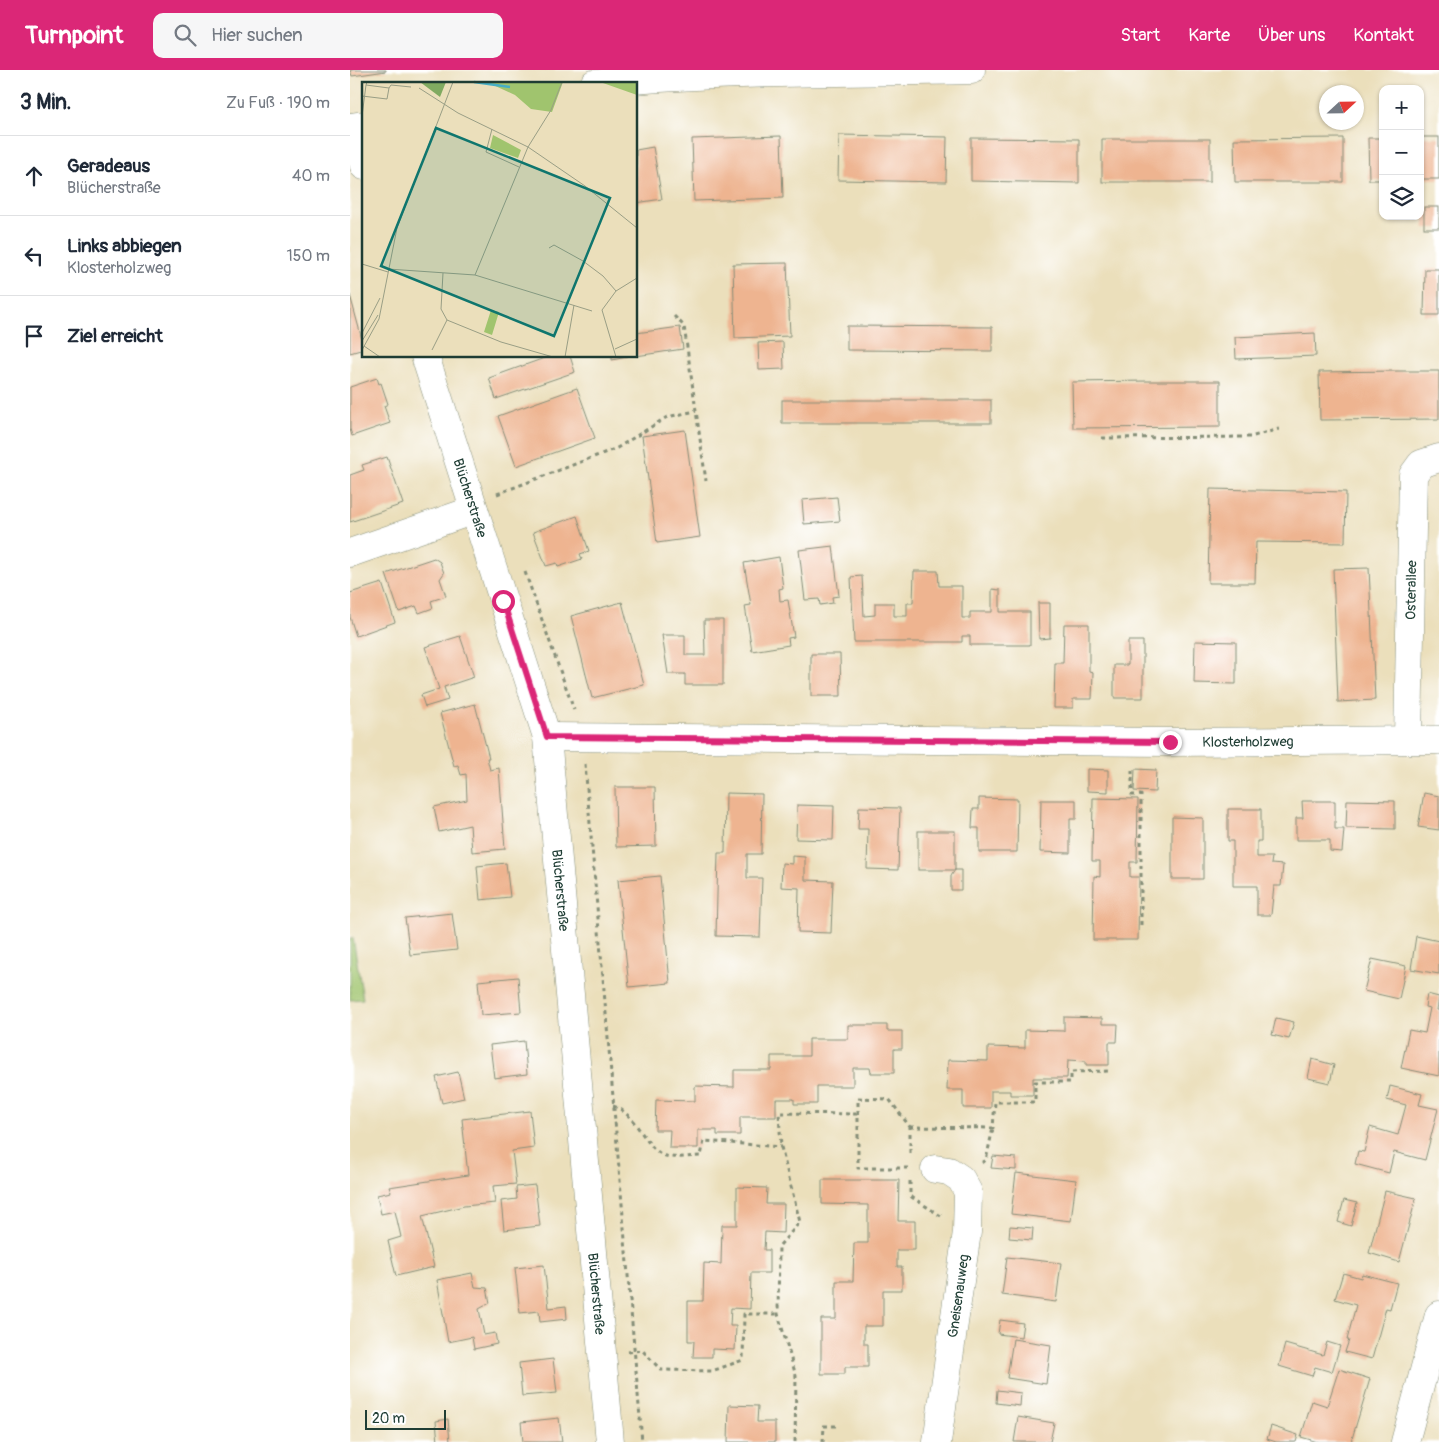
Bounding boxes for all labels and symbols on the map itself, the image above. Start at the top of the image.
inset map [362,82,638,358]
north arrow [1319,85,1364,130]
street label: Blücherstraße [449,456,491,540]
street label: Osterallee [1402,560,1420,620]
route start [492,590,515,613]
route end [1159,731,1182,754]
street label: Klosterholzweg [1202,733,1294,751]
street label: Blücherstraße [548,849,572,932]
street label: Blücherstraße [584,1252,608,1336]
street label: Gneisenauweg [944,1253,973,1339]
scale bar [365,1407,446,1430]

